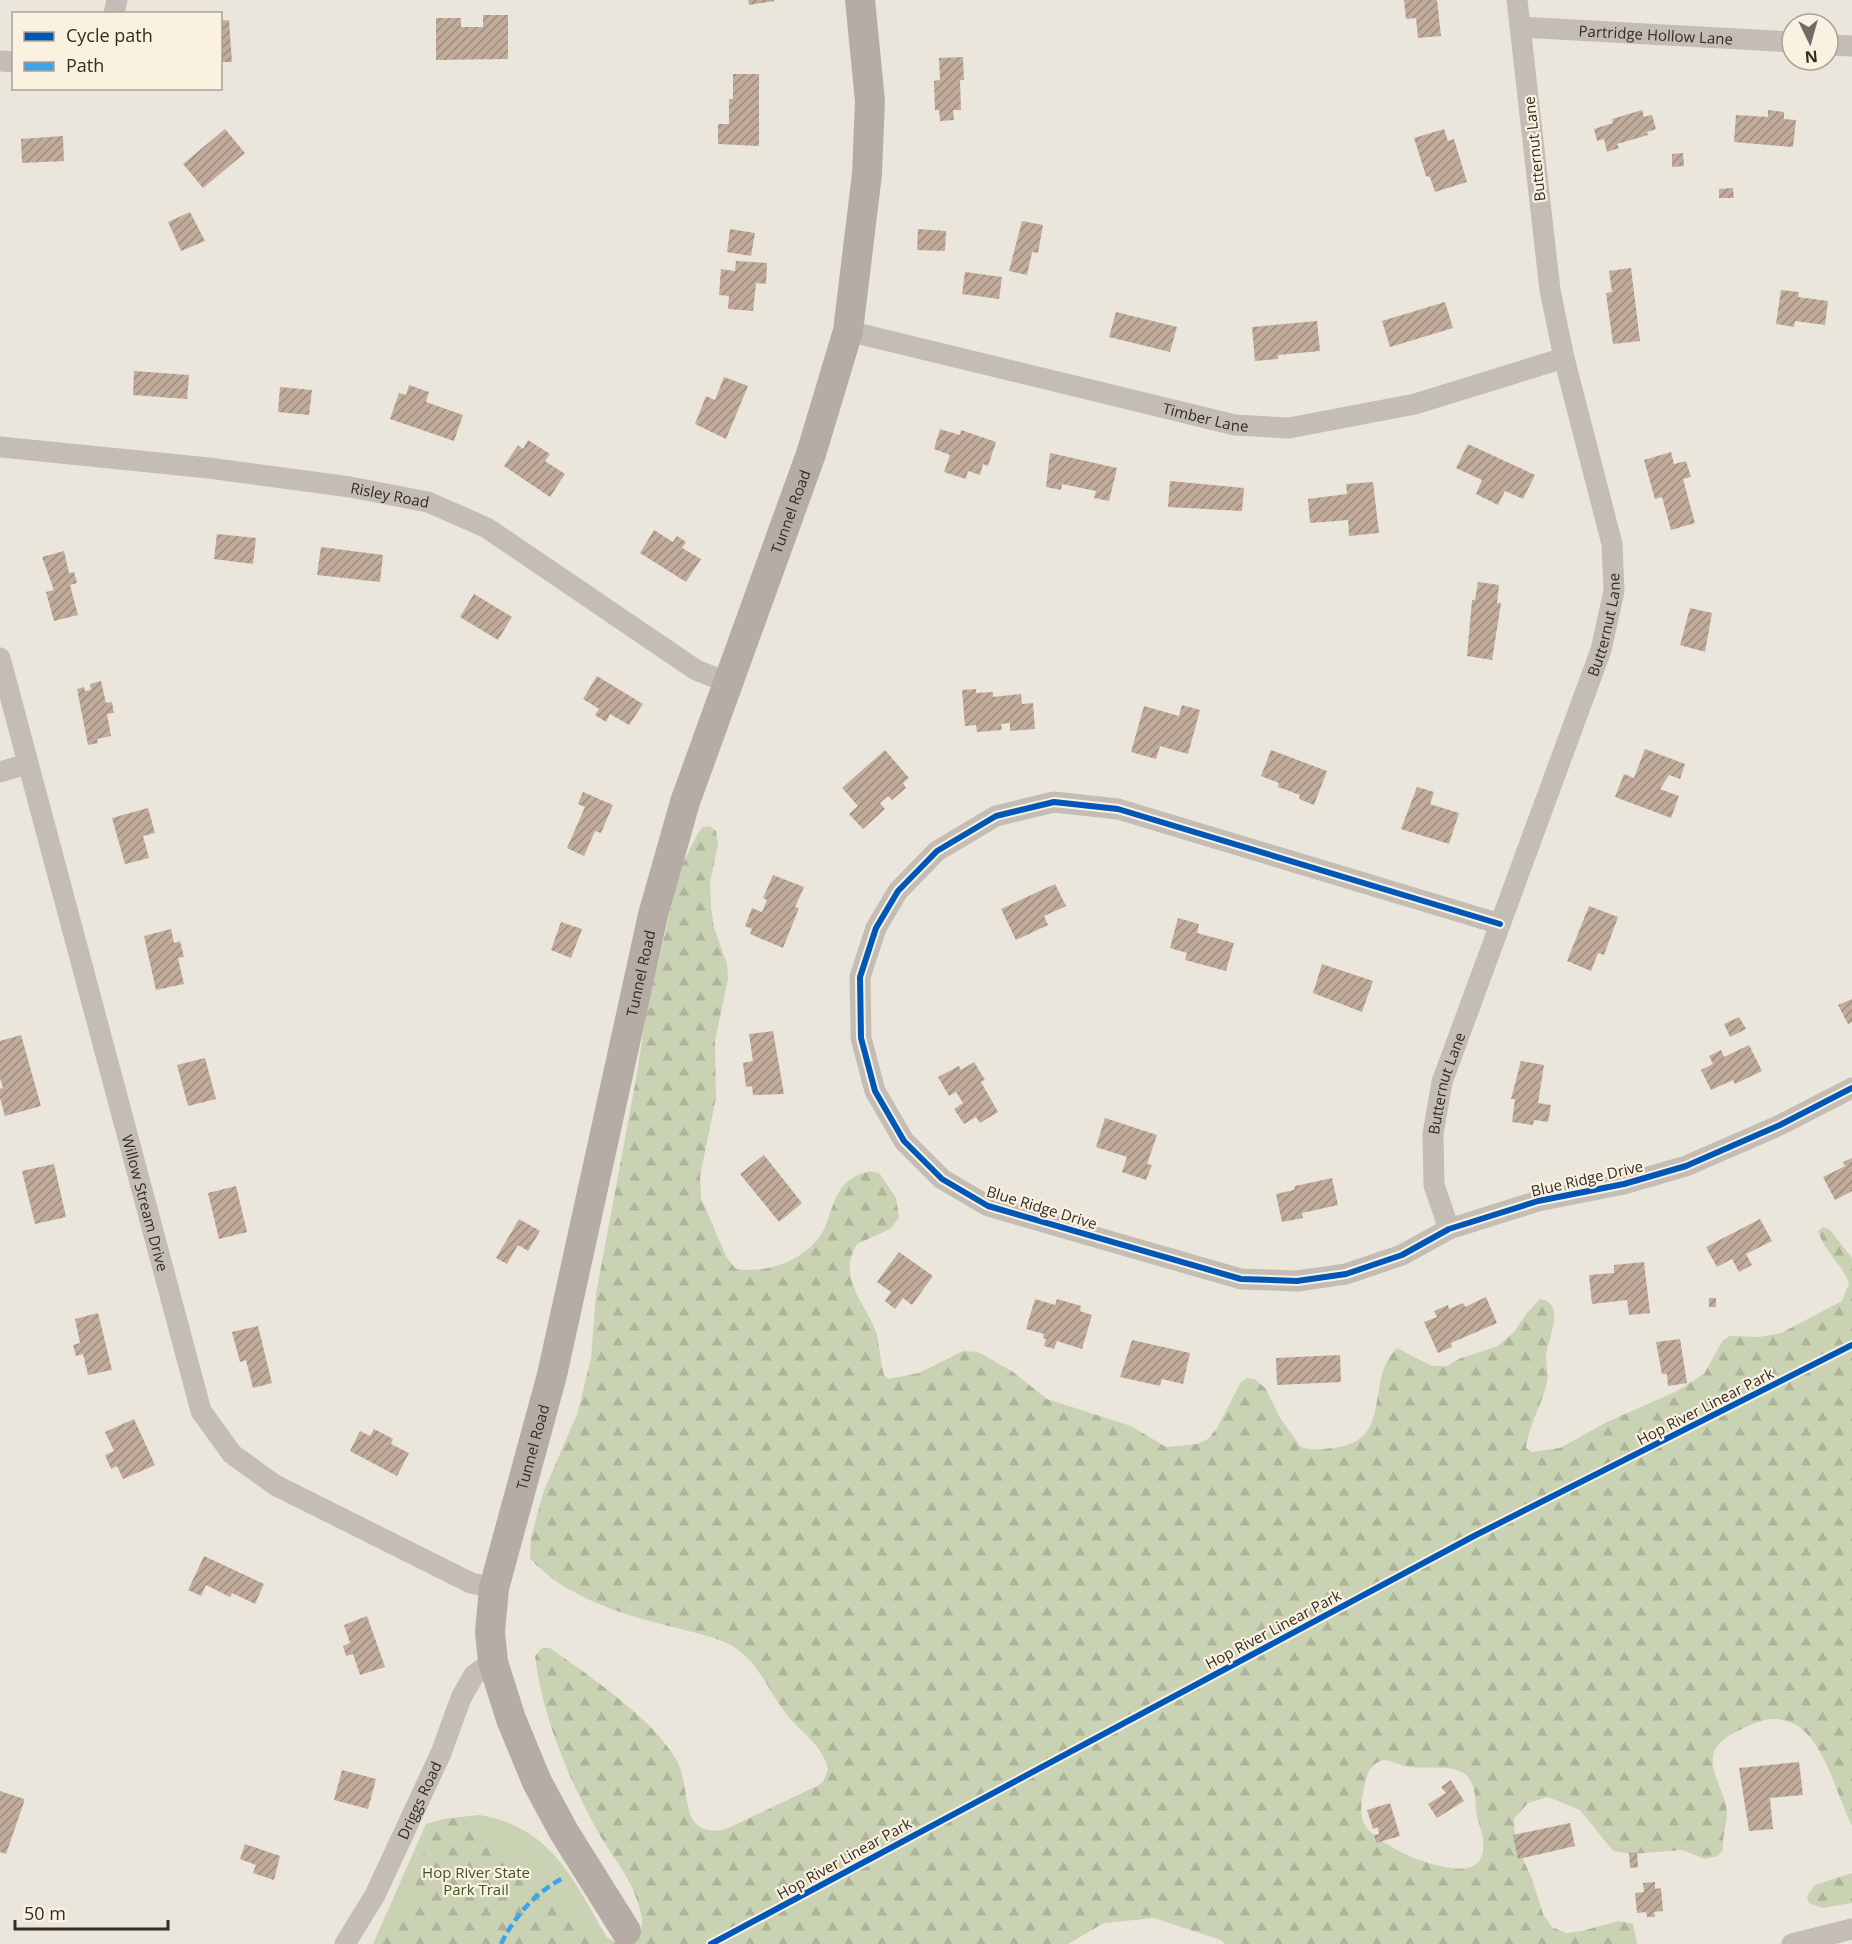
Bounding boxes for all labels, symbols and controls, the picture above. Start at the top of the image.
legend [12,12,222,90]
north arrow [1780,12,1840,72]
street label: Partridge Hollow Lane [1578,20,1734,49]
text: Cycle path [66,23,153,47]
text: N [1804,45,1819,68]
text: Path [66,53,104,77]
street label: Butternut Lane [1519,95,1549,203]
street label: Timber Lane [1161,398,1249,436]
street label: Tunnel Road [766,467,815,556]
street label: Risley Road [349,477,431,512]
street label: Butternut Lane [1582,573,1624,679]
street label: Tunnel Road [621,928,659,1018]
street label: Butternut Lane [1423,1029,1470,1136]
street label: Willow Stream Drive [118,1132,173,1274]
street label: Blue Ridge Drive [1529,1155,1645,1201]
street label: Blue Ridge Drive [984,1181,1100,1233]
street label: Hop River Linear Park [1633,1363,1777,1449]
street label: Tunnel Road [511,1402,554,1492]
street label: Hop River Linear Park [1202,1585,1345,1673]
street label: Driggs Road [392,1758,446,1843]
street label: Hop River Linear Park [773,1813,915,1903]
park label: Hop River State Park Trail [422,1862,530,1899]
scale bar [15,1893,168,1931]
text: 50 m [24,1901,66,1925]

